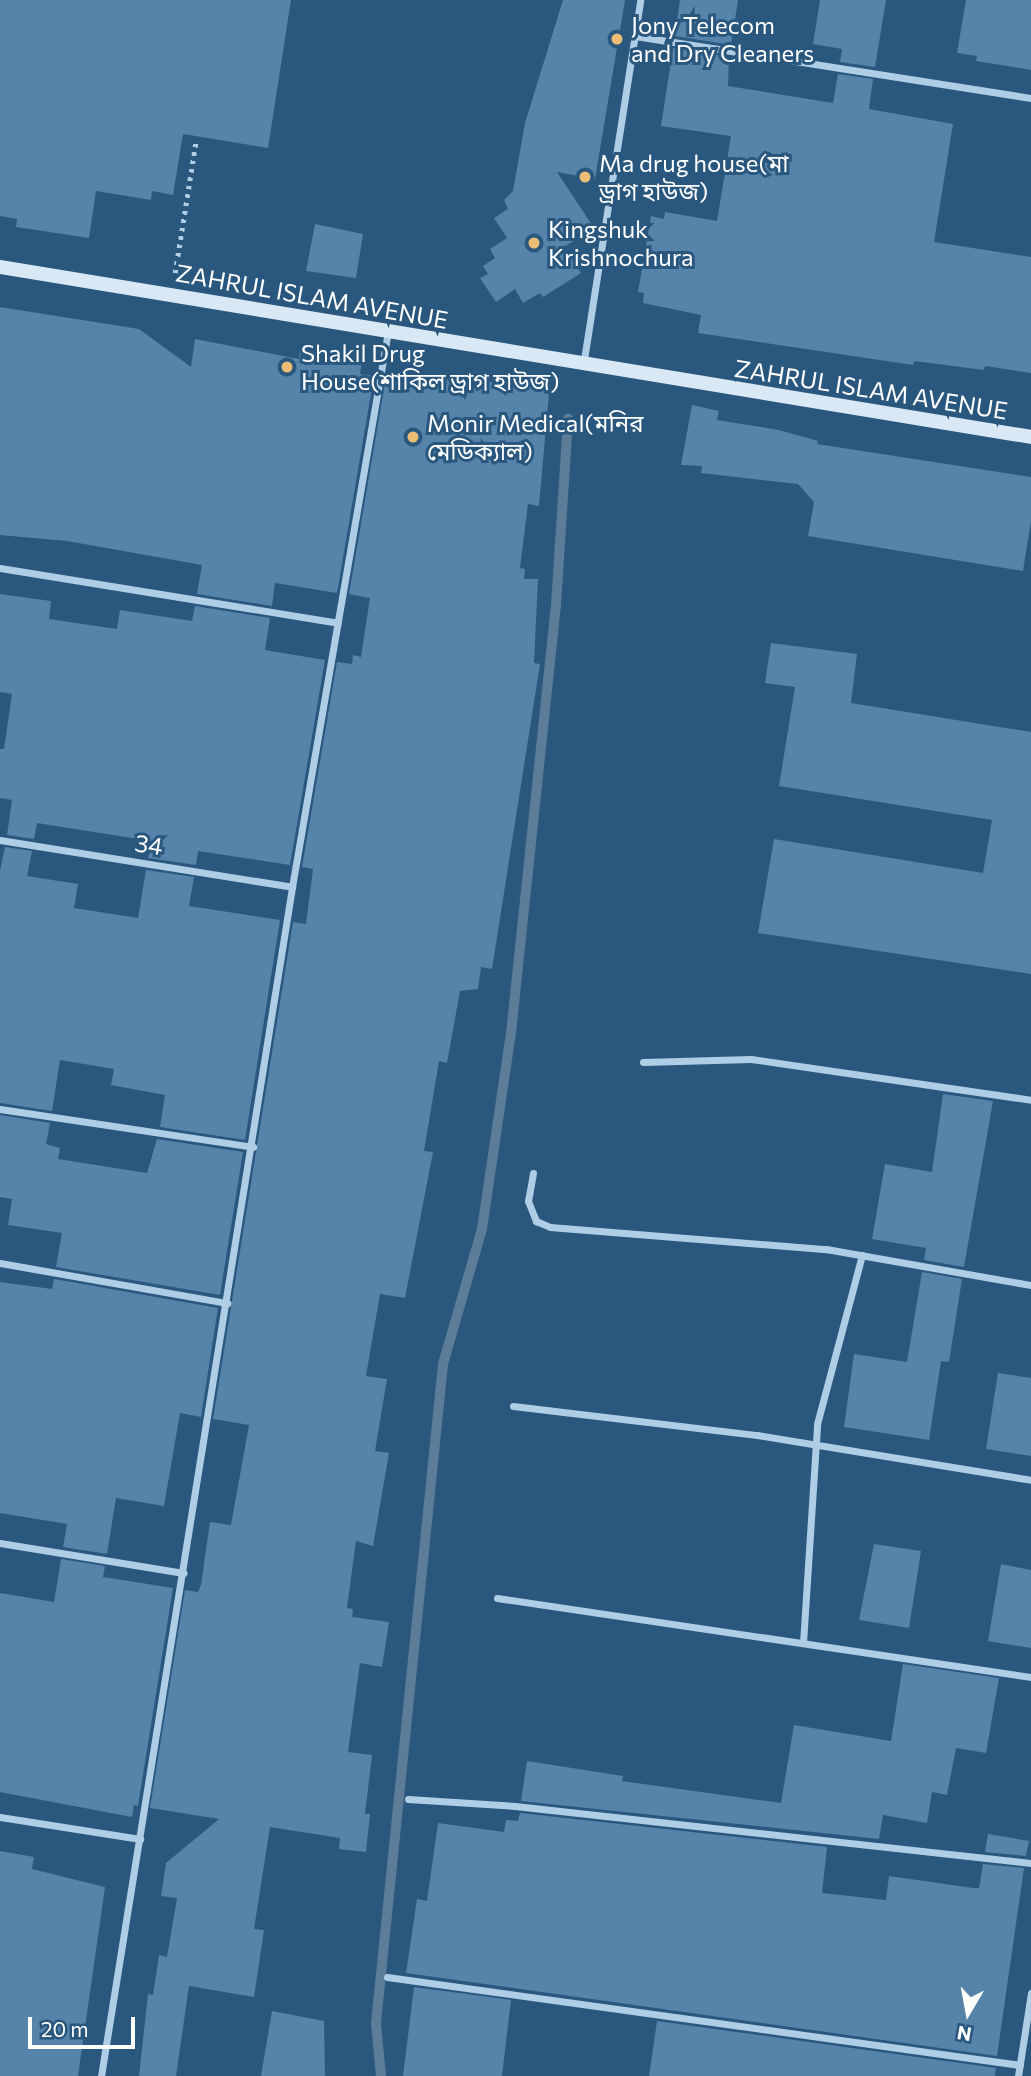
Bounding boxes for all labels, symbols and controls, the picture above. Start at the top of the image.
place label: Jony Telecom and Dry Cleaners [631,11,814,67]
marker: Jony Telecom and Dry Cleaners [609,31,625,47]
place label: Ma drug house(মা ড্রাগ হাউজ) [599,149,789,205]
marker: Ma drug house(মা ড্রাগ হাউজ) [577,169,593,185]
place label: Kingshuk Krishnochura [548,215,694,271]
marker: Kingshuk Krishnochura [526,235,542,251]
street label: ZAHRUL ISLAM AVENUE [173,258,451,334]
place label: Shakil Drug House(শাকিল ড্রাগ হাউজ) [301,339,559,395]
street label: ZAHRUL ISLAM AVENUE [732,353,1010,425]
marker: Shakil Drug House(শাকিল ড্রাগ হাউজ) [279,359,295,375]
place label: Monir Medical(মনির মেডিক্যাল) [427,409,644,465]
marker: Monir Medical(মনির মেডিক্যাল) [405,429,421,445]
street label: 34 [133,828,165,860]
north arrow [933,1978,1003,2048]
scale bar [32,2002,138,2046]
text: 20 m [41,2016,89,2041]
text: N [955,2022,973,2047]

